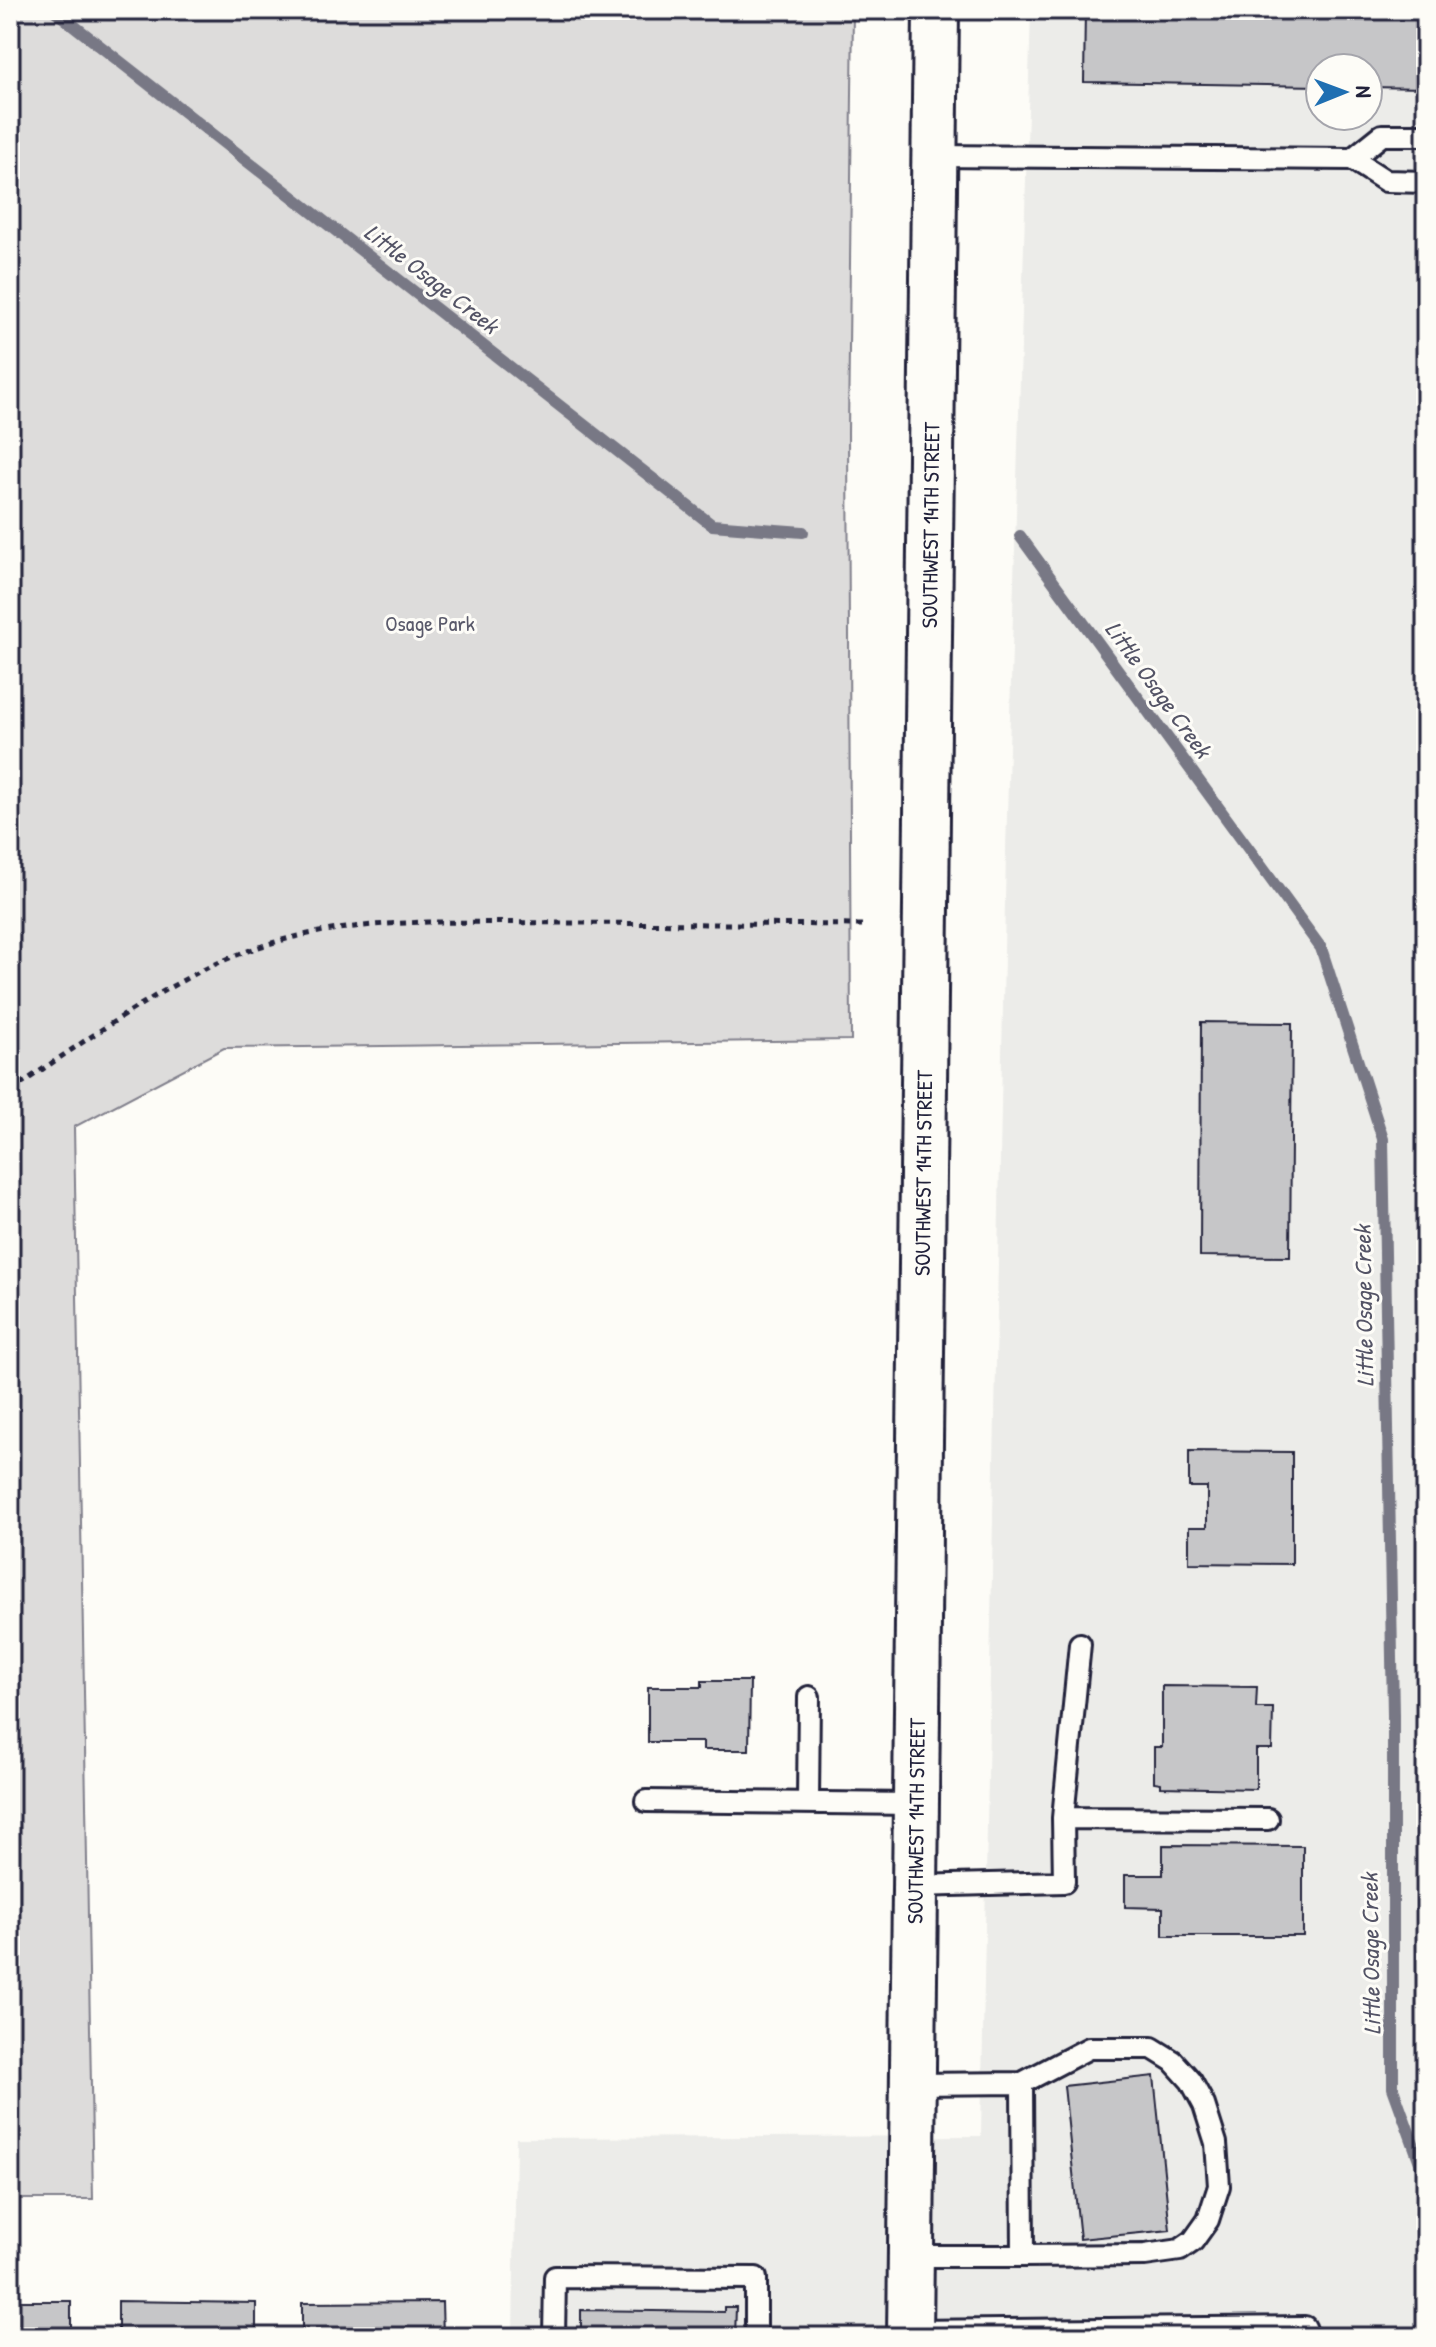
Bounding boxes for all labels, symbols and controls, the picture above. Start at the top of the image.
north arrow [1304,52,1384,132]
text: N [1349,86,1379,98]
water label: Little Osage Creek [358,216,507,342]
street label: SOUTHWEST 14TH STREET [914,421,946,628]
park label: Osage Park [385,608,475,638]
water label: Little Osage Creek [1098,614,1221,766]
street label: SOUTHWEST 14TH STREET [907,1069,939,1276]
water label: Little Osage Creek [1346,1223,1381,1387]
street label: SOUTHWEST 14TH STREET [900,1717,932,1924]
water label: Little Osage Creek [1353,1871,1388,2035]

